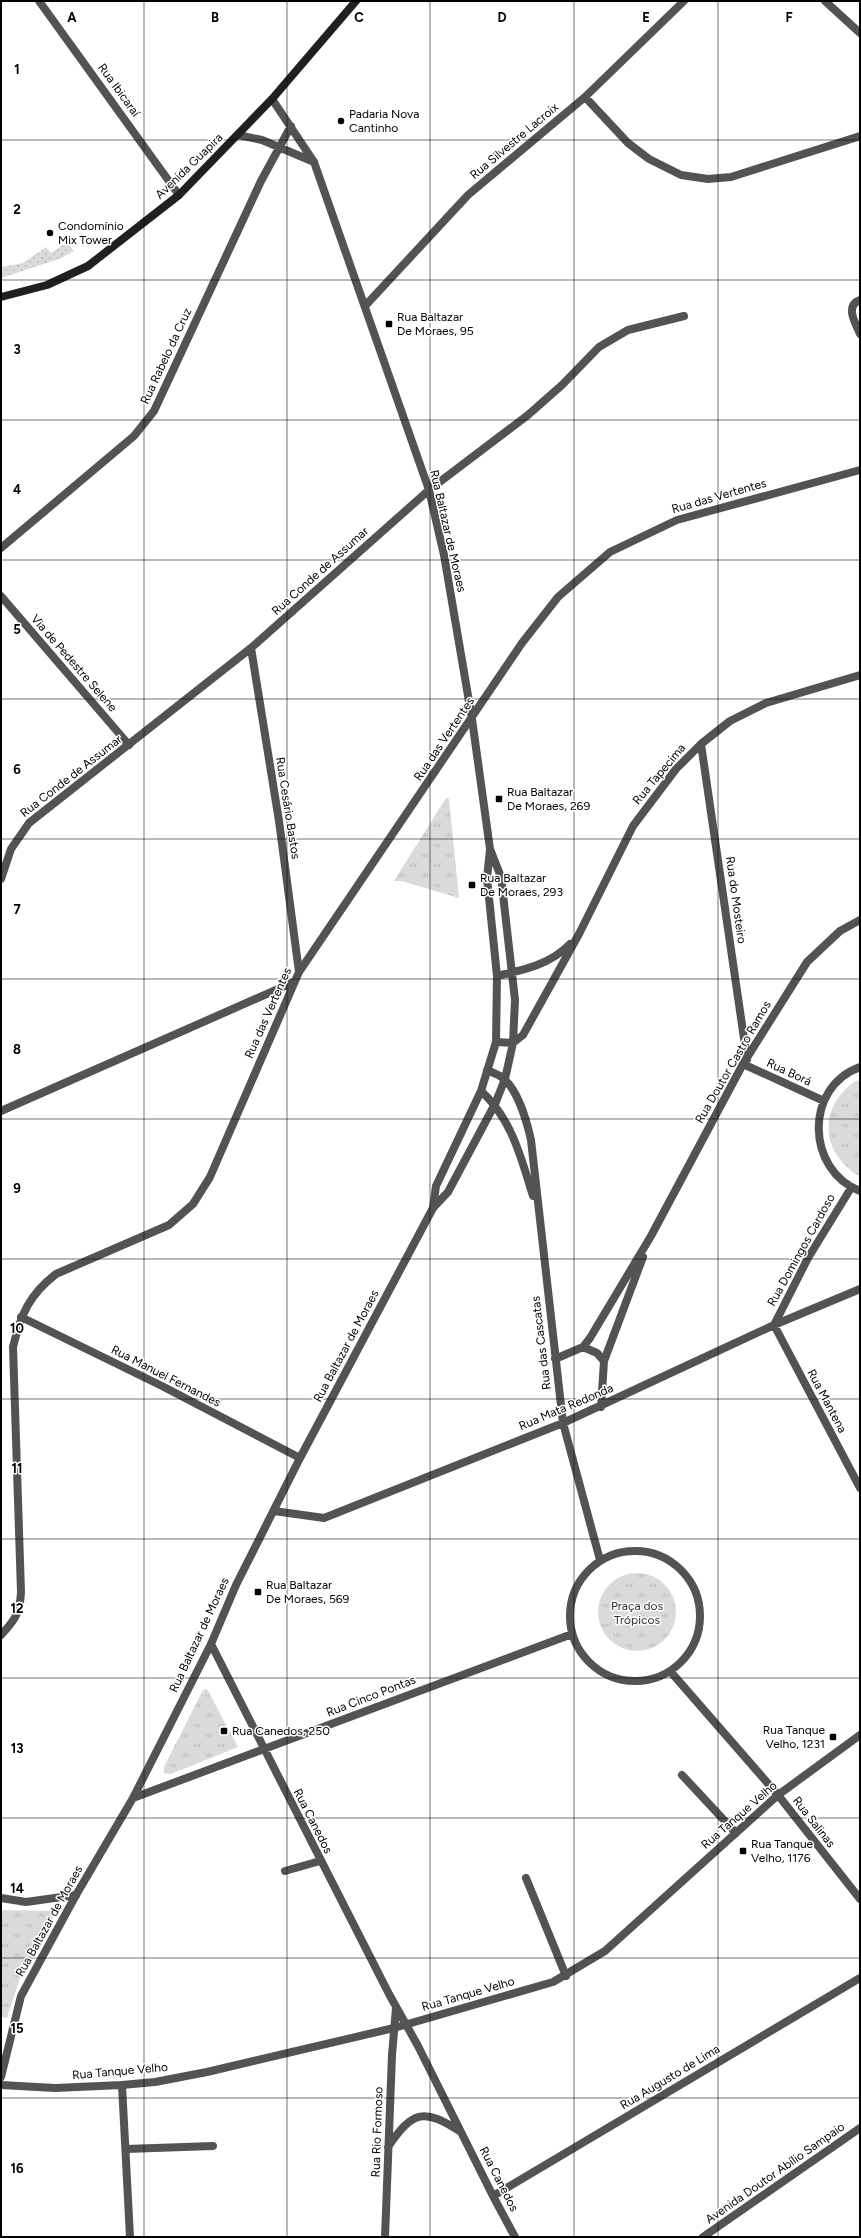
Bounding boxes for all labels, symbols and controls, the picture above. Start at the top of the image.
text: A [67,10,77,25]
text: B [211,10,219,25]
text: C [354,10,364,25]
text: D [497,10,507,25]
text: E [642,10,650,25]
text: F [785,10,793,25]
street label: Rua Ibicaraí [95,61,144,120]
text: 1 [14,62,20,77]
street label: Rua Silvestre Lacroix [467,100,561,182]
place label: Padaria Nova Cantinho [349,107,419,135]
marker: Padaria Nova Cantinho [336,116,346,126]
street label: Avenida Guapira [152,130,226,202]
text: 2 [13,202,21,217]
place label: Condomínio Mix Tower [58,219,124,247]
marker: Condomínio Mix Tower [45,228,55,238]
street label: Rua Rabelo da Cruz [138,306,194,406]
place label: Rua Baltazar De Moraes, 95 [397,310,474,338]
marker: Rua Baltazar De Moraes, 95 [384,319,394,329]
text: 3 [13,342,21,357]
street label: Rua Baltazar de Moraes [427,469,469,594]
street label: Rua das Vertentes [670,476,768,516]
text: 4 [13,482,21,497]
street label: Rua Conde de Assumar [269,524,371,618]
street label: Via de Pedestre Selene [28,612,120,715]
text: 5 [13,622,21,637]
street label: Rua das Vertentes [411,694,477,783]
street label: Rua Conde de Assumar [17,732,125,820]
street label: Rua Tapecima [630,741,688,807]
street label: Rua Cesário Bastos [273,756,303,860]
text: 6 [13,762,21,777]
place label: Rua Baltazar De Moraes, 269 [507,785,590,813]
marker: Rua Baltazar De Moraes, 269 [494,794,504,804]
street label: Rua do Mosteiro [723,856,749,944]
place label: Rua Baltazar De Moraes, 293 [480,871,563,899]
marker: Rua Baltazar De Moraes, 293 [467,880,477,890]
text: 7 [13,902,21,917]
street label: Rua das Vertentes [242,965,294,1061]
street label: Rua Doutor Castro Ramos [692,998,774,1126]
text: 8 [13,1042,21,1057]
street label: Rua Borá [764,1056,814,1088]
text: 9 [13,1181,21,1196]
street label: Rua Domingos Cardoso [764,1191,838,1309]
street label: Rua Baltazar de Moraes [310,1287,382,1404]
street label: Rua das Cascatas [528,1295,554,1391]
text: 10 [10,1321,24,1336]
street label: Rua Manuel Fernandes [109,1342,223,1410]
street label: Rua Mantena [804,1367,850,1435]
street label: Rua Mata Redonda [517,1381,615,1433]
text: 11 [12,1461,22,1476]
street label: Rua Baltazar de Moraes [166,1575,232,1695]
place label: Rua Baltazar De Moraes, 569 [266,1578,350,1606]
marker: Rua Baltazar De Moraes, 569 [253,1587,263,1597]
park label: Praça dos Trópicos [611,1599,664,1627]
text: 12 [10,1601,24,1616]
street label: Rua Cinco Pontas [324,1672,418,1719]
place label: Rua Tanque Velho, 1231 [763,1723,825,1751]
place label: Rua Canedos, 250 [232,1724,330,1738]
marker: Rua Canedos, 250 [219,1726,229,1736]
marker: Rua Tanque Velho, 1231 [828,1732,838,1742]
text: 13 [11,1741,23,1756]
street label: Rua Tanque Velho [698,1778,780,1852]
street label: Rua Canedos [291,1786,336,1856]
street label: Rua Salinas [790,1794,838,1851]
place label: Rua Tanque Velho, 1176 [751,1837,814,1865]
marker: Rua Tanque Velho, 1176 [738,1846,748,1856]
street label: Rua Baltazar de Moraes [13,1863,86,1979]
text: 14 [10,1881,24,1896]
street label: Rua Tanque Velho [420,1974,516,2014]
text: 15 [10,2021,24,2036]
street label: Rua Augusto de Lima [618,2042,722,2112]
street label: Rua Tanque Velho [72,2060,168,2082]
street label: Rua Rio Formoso [368,2086,386,2178]
street label: Avenida Doutor Abílio Sampaio [703,2119,847,2227]
street label: Rua Canedos [477,2144,522,2214]
text: 16 [10,2161,24,2176]

